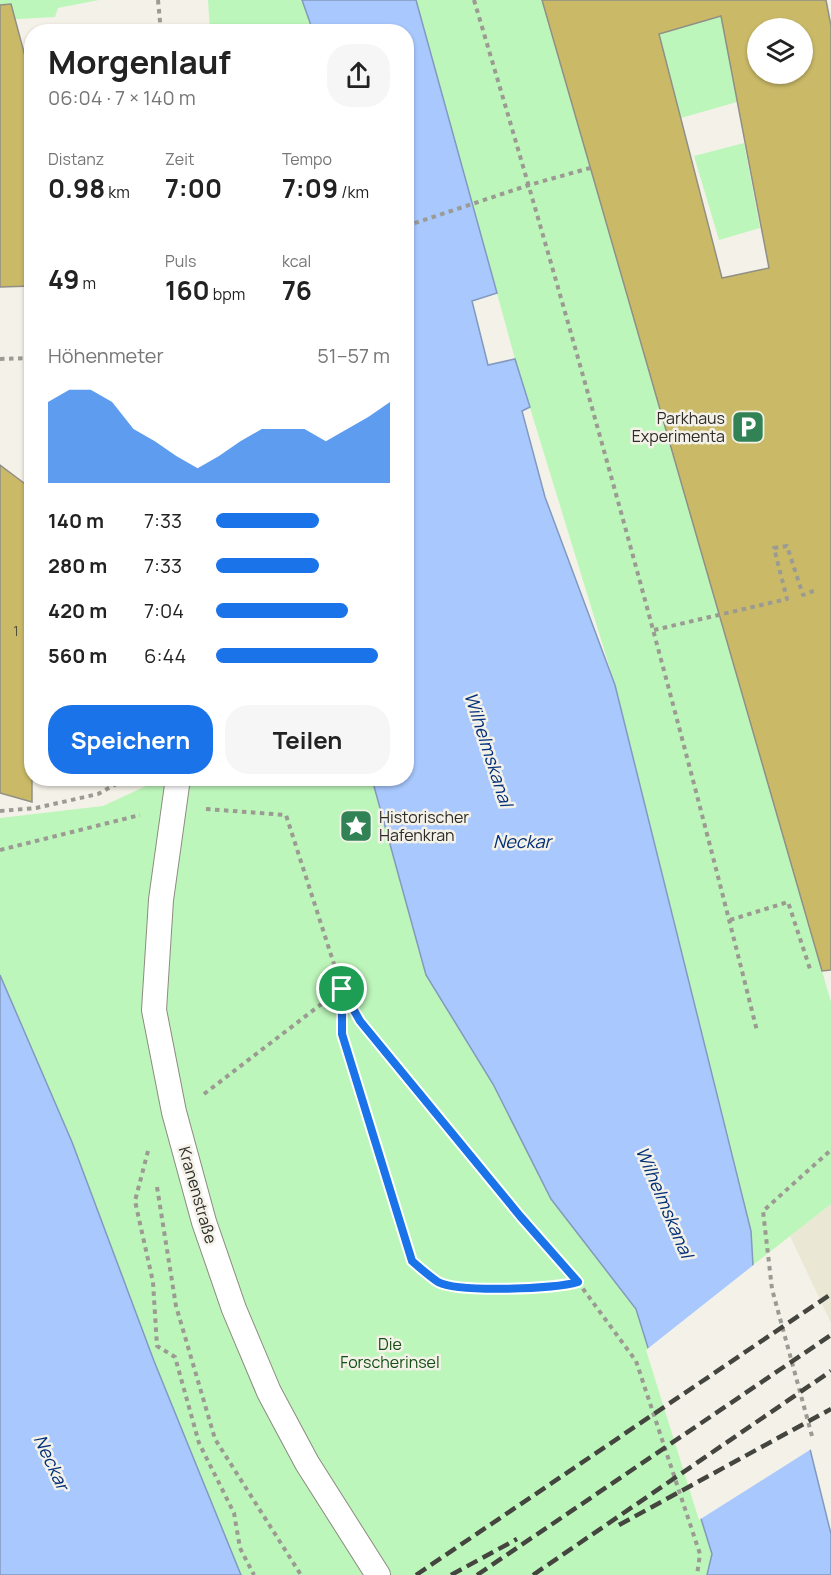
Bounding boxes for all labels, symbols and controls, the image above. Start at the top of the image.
map controls [747,18,813,84]
button: layers [747,18,813,84]
text: Morgenlauf [48,39,231,84]
button: share [327,44,390,107]
text: 06:04 · 7 × 140 m [48,84,196,111]
text: Distanz [48,148,104,170]
text: Zeit [165,148,194,170]
text: Tempo [282,148,332,170]
text: 0.98 [48,170,105,206]
text: 7:00 [165,170,222,206]
text: 7:09 [282,170,338,206]
text: km [105,181,130,203]
text: /km [338,181,369,203]
text: Puls [165,250,196,272]
text: kcal [282,250,311,272]
text: 49 [48,261,79,297]
text: m [79,272,96,294]
text: 160 [165,272,210,308]
text: 76 [282,272,312,308]
text: bpm [210,283,245,305]
text: Höhenmeter [48,342,164,369]
text: 51–57 m [317,342,390,369]
place label: Parkhaus Experimenta [632,407,725,447]
parking icon: Parkhaus Experimenta [730,409,766,445]
text: 140 m [48,507,104,534]
text: 7:33 [144,507,182,534]
text: 280 m [48,552,107,579]
text: 7:33 [144,552,182,579]
text: 420 m [48,597,107,624]
text: 7:04 [144,597,184,624]
house number: 1 [13,621,19,640]
text: 560 m [48,642,107,669]
text: 6:44 [144,642,186,669]
water label: Wilhelmskanal [459,689,520,812]
button: Speichern [48,705,213,774]
button: Teilen [225,705,390,774]
place label: Historischer Hafenkran [379,806,469,846]
place icon: Historischer Hafenkran [338,808,374,844]
water label: Neckar [493,829,554,853]
pin [316,963,367,1014]
icon: arrive [325,972,358,1005]
water label: Wilhelmskanal [631,1143,700,1264]
street label: Kranenstraße [174,1144,222,1246]
park label: Die Forscherinsel [340,1333,440,1373]
water label: Neckar [29,1431,76,1496]

